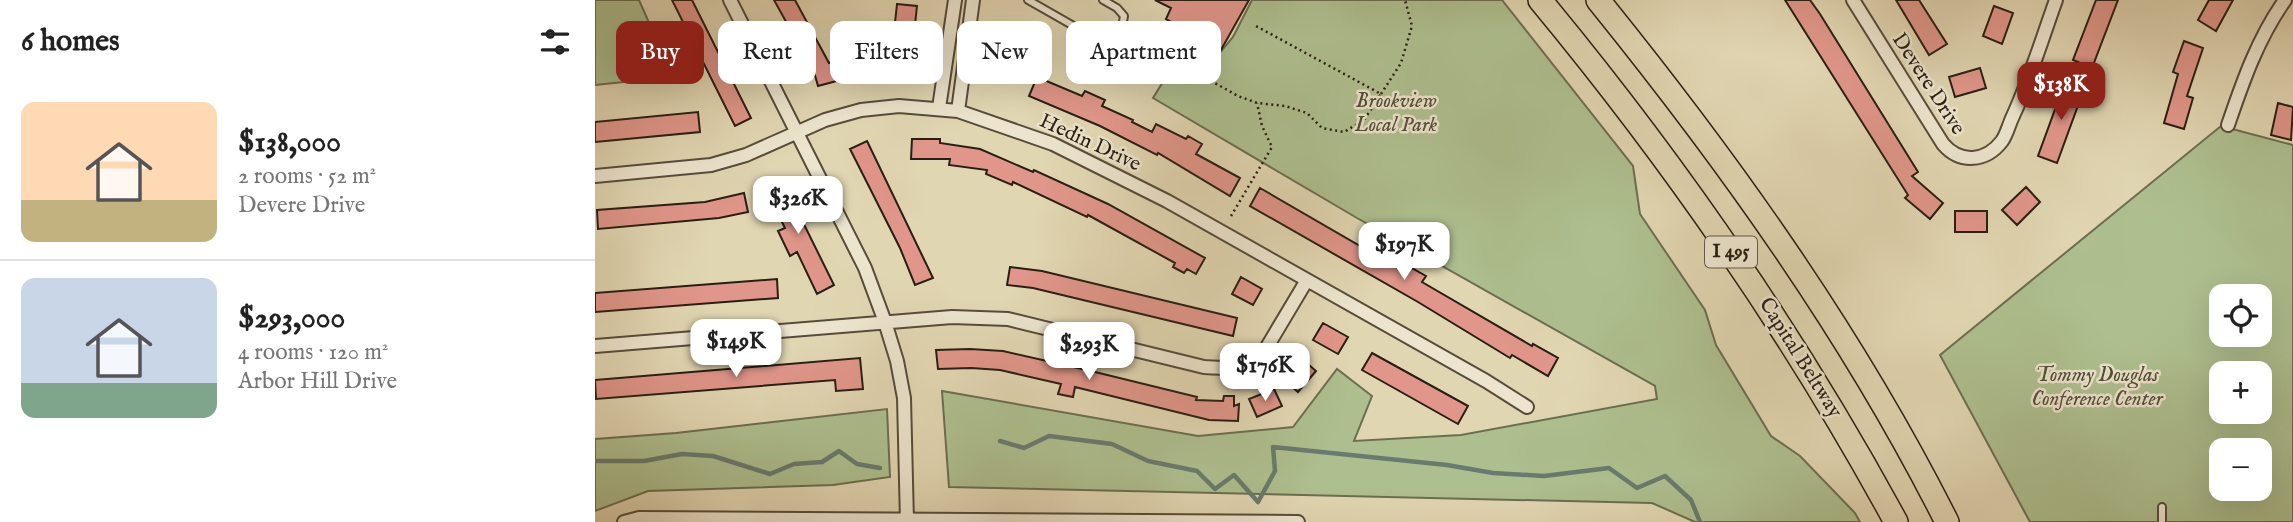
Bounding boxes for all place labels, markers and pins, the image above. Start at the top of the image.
pin: $138K [2012,62,2110,122]
pin: $326K [749,176,847,236]
pin: $197K [1355,222,1453,282]
pin: $149K [687,320,785,379]
pin: $293K [1040,322,1138,382]
pin: $176K [1216,344,1314,403]

